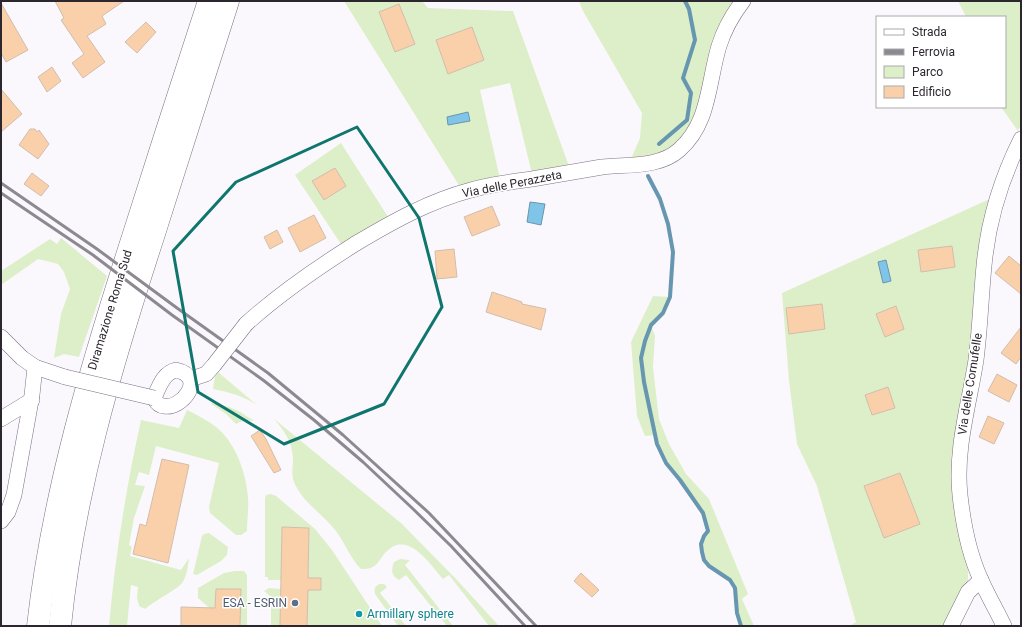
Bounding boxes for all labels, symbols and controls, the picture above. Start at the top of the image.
legend [876,16,1006,108]
text: Strada [912,25,947,39]
text: Ferrovia [912,45,955,59]
text: Parco [912,65,943,79]
text: Edificio [912,85,951,99]
street label: Via delle Perazzeta [461,167,563,201]
street label: Diramazione Roma Sud [85,248,135,372]
street label: Via delle Cornufelle [955,332,985,436]
place label: ESA - ESRIN [223,596,287,610]
marker: ESA - ESRIN [290,598,300,608]
place label: Armillary sphere [367,607,454,621]
marker: Armillary sphere [354,609,364,619]

